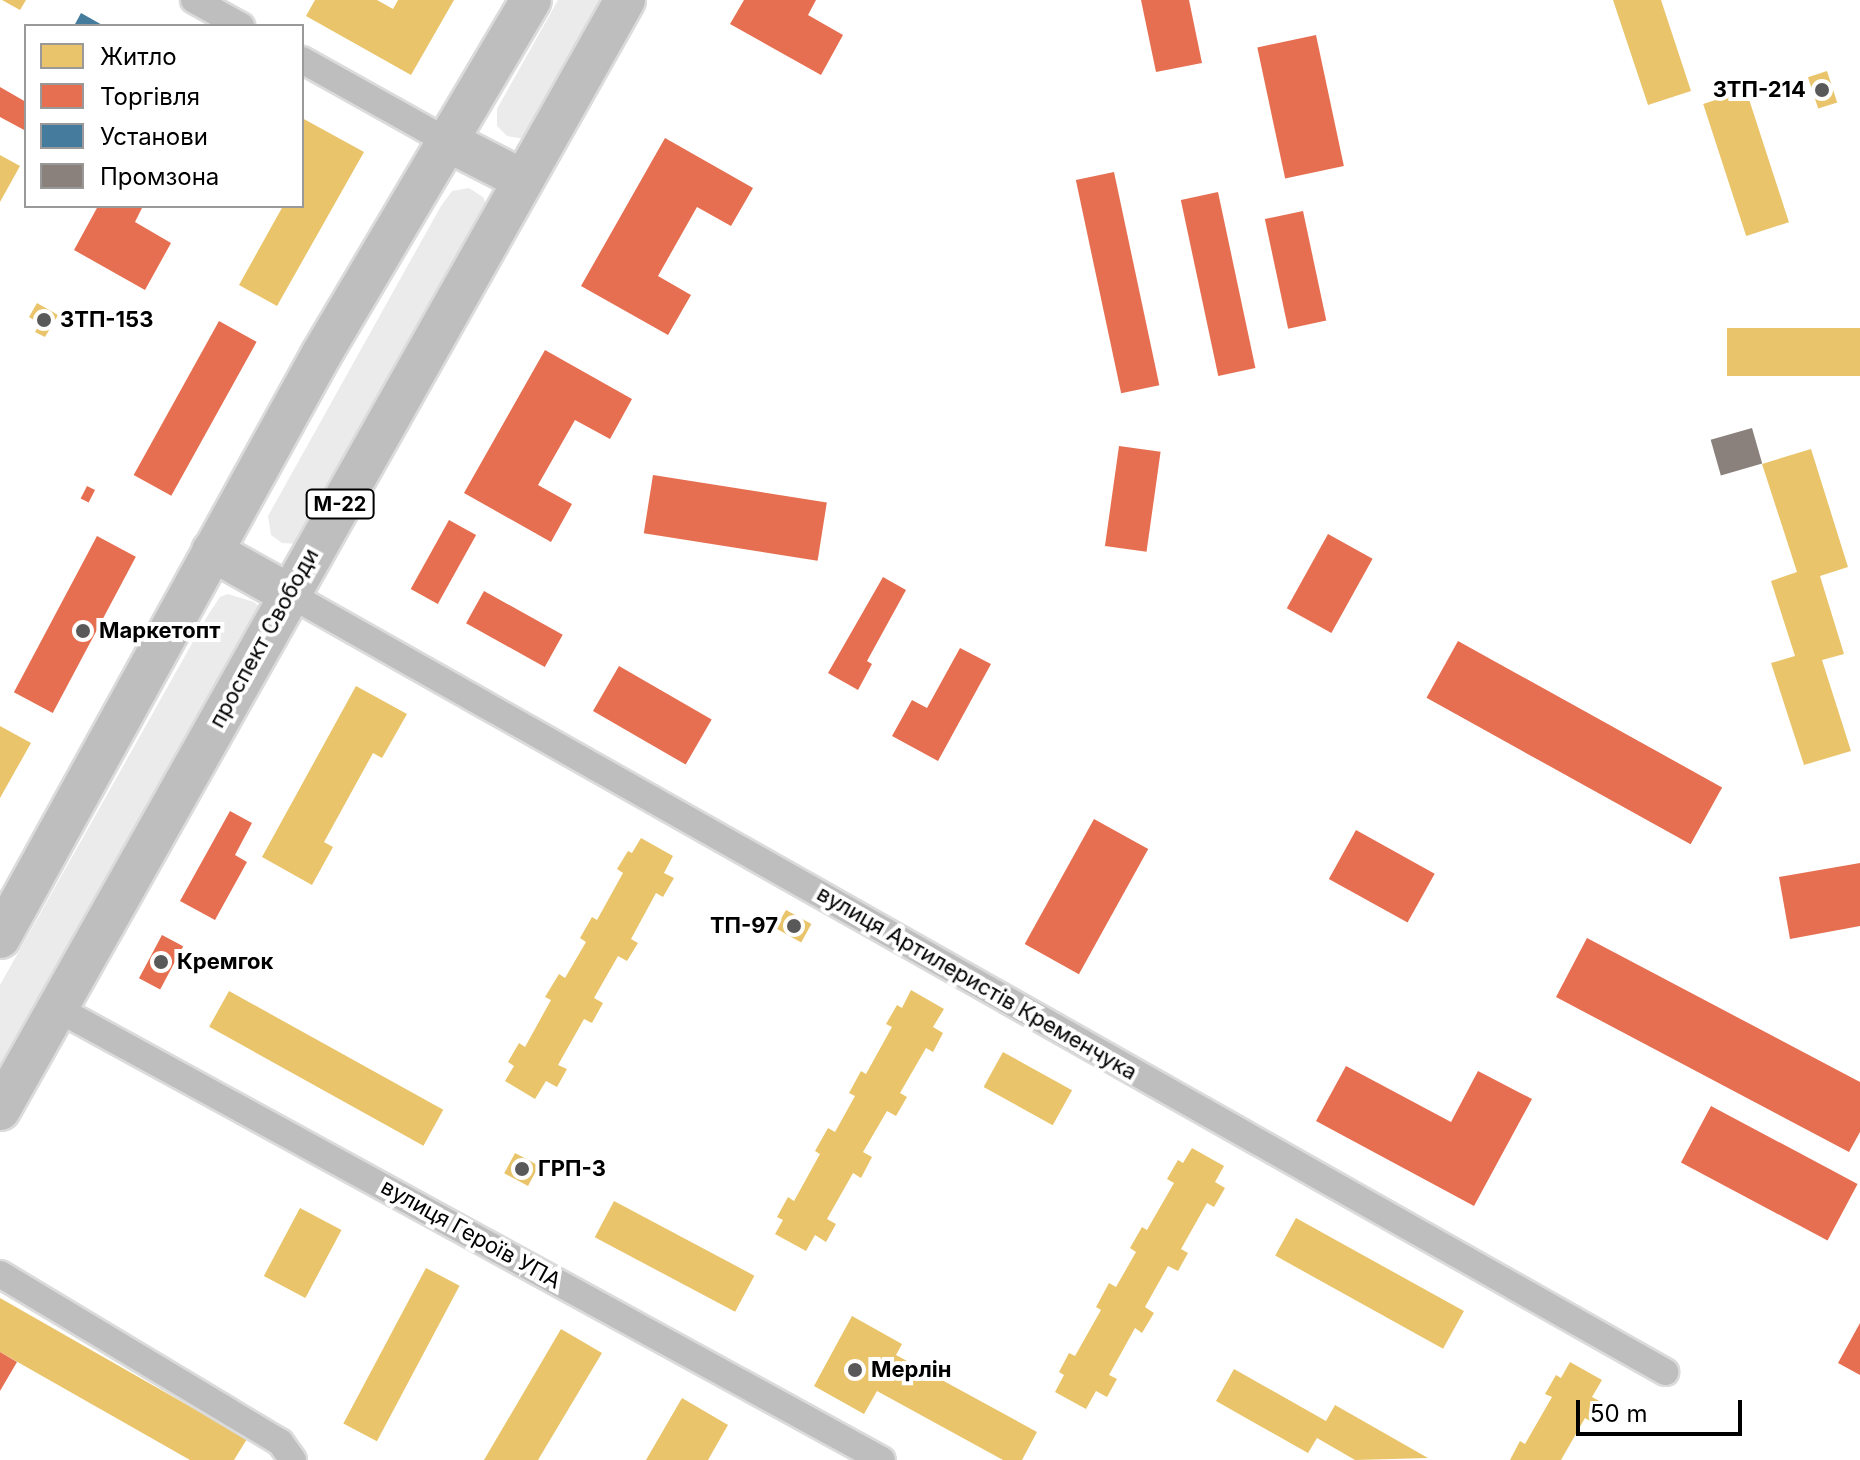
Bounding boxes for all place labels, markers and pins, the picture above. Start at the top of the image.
place label: ЗТП-214 [1713,77,1806,103]
marker: ЗТП-214 [1813,81,1831,99]
place label: ЗТП-153 [60,307,153,333]
marker: ЗТП-153 [35,311,53,329]
place label: Маркетопт [99,618,220,644]
marker: Маркетопт [74,622,92,640]
place label: ТП-97 [710,913,778,939]
marker: ТП-97 [785,917,803,935]
place label: Кремгок [177,949,273,975]
marker: Кремгок [152,953,170,971]
place label: ГРП-3 [538,1156,606,1182]
marker: ГРП-3 [513,1160,531,1178]
place label: Мерлін [871,1357,951,1383]
marker: Мерлін [846,1361,864,1379]

